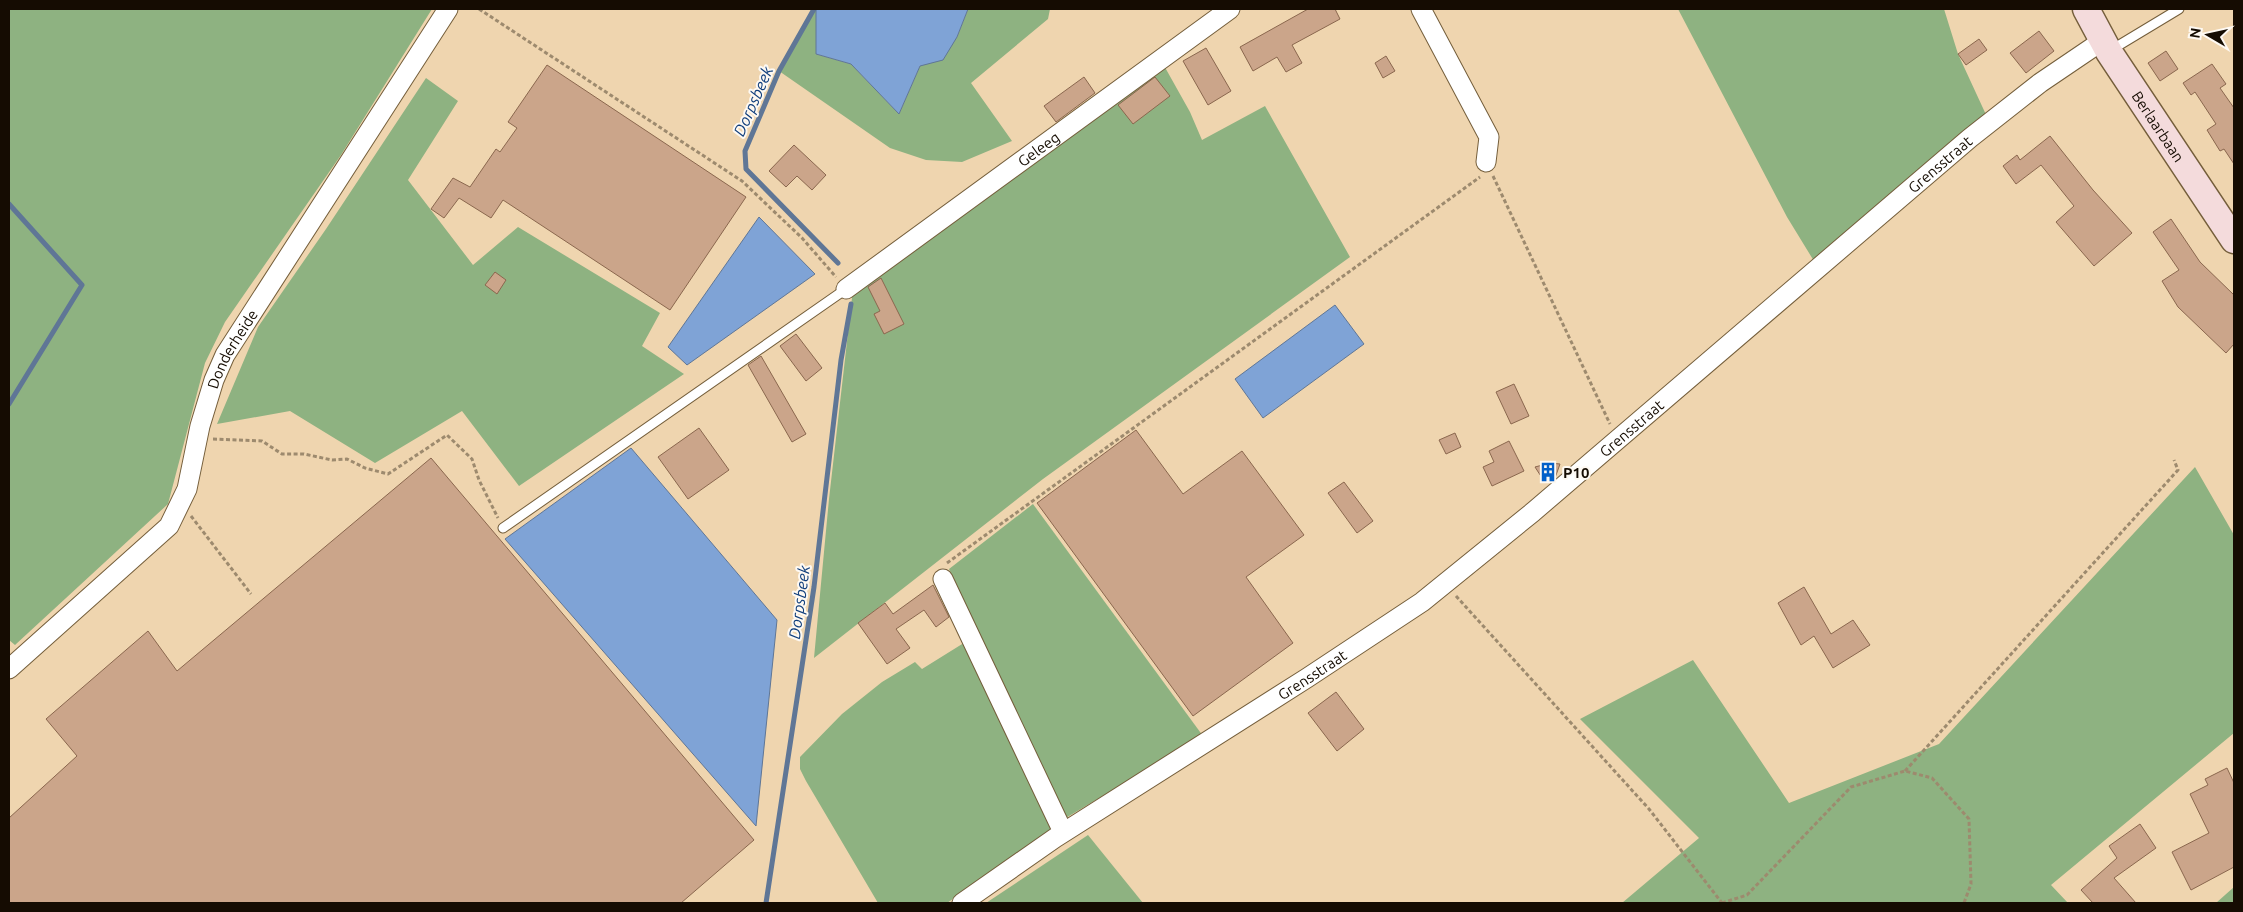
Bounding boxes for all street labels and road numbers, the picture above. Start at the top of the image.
street label: Berlaarbaan [2129,88,2188,165]
street label: Geleeg [1014,128,1062,170]
street label: Grensstraat [1904,132,1975,196]
street label: Donderheide [203,306,261,390]
street label: Grensstraat [1596,396,1667,460]
street label: Grensstraat [1274,646,1350,703]

